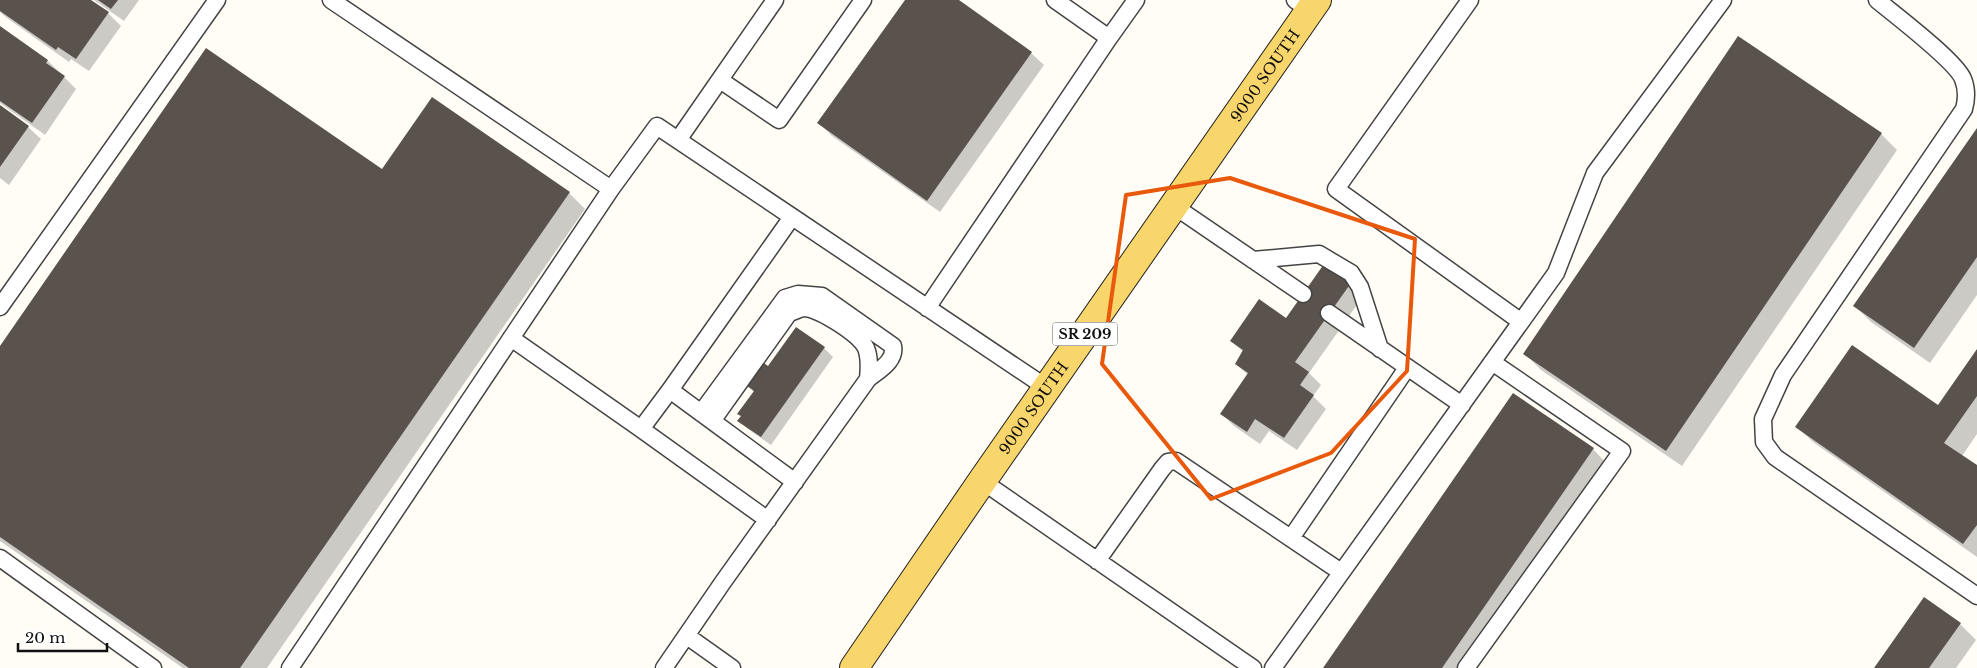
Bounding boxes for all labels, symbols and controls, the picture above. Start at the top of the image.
street label: 9000 SOUTH [1226,25,1303,125]
road number: SR 209 [1052,322,1118,346]
street label: 9000 SOUTH [994,358,1072,458]
scale bar [18,620,106,652]
text: 20 m [25,628,65,647]

